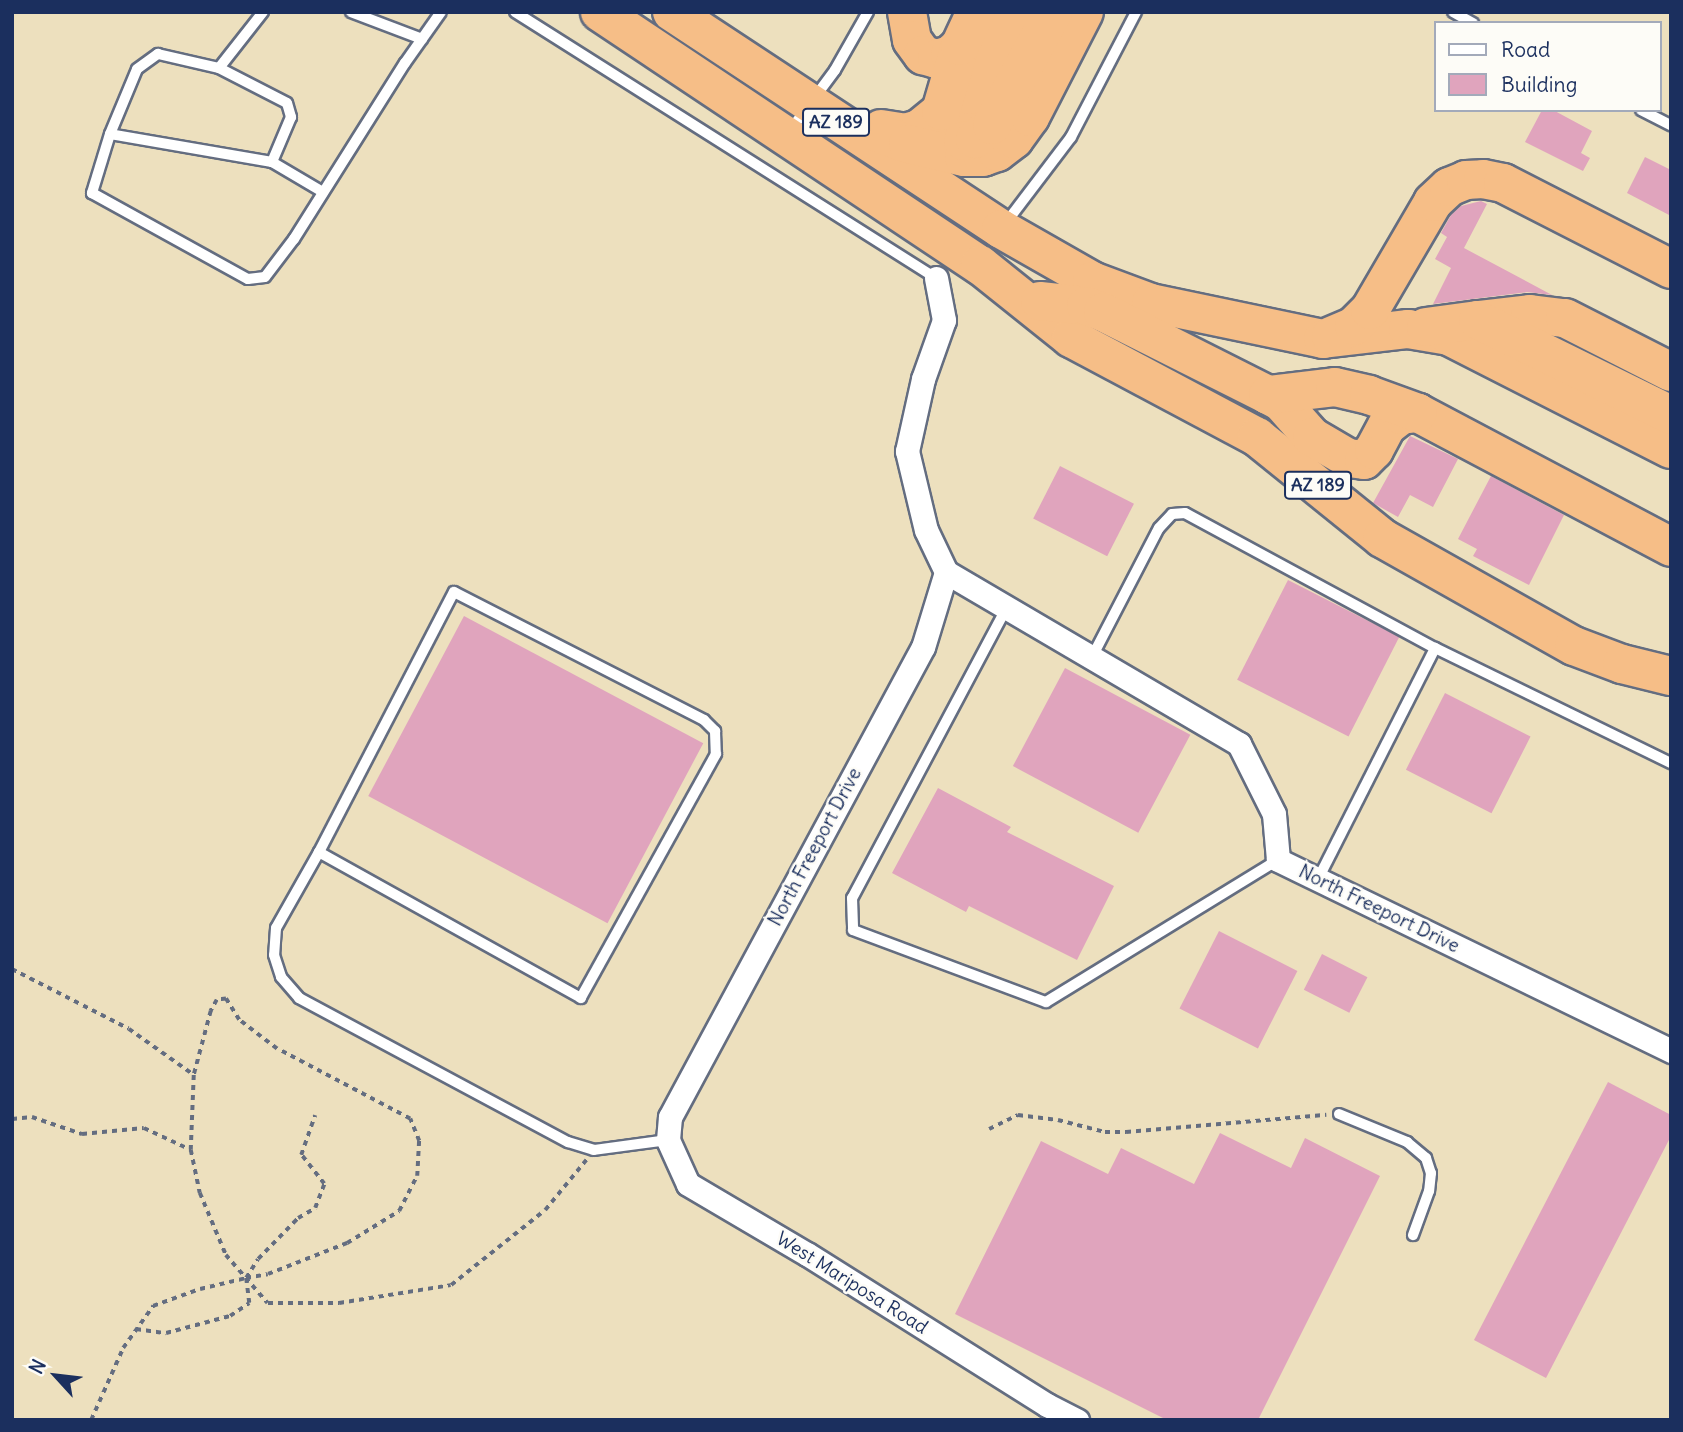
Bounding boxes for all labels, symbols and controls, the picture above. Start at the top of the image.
legend [1434,21,1662,112]
text: Road [1501,36,1550,63]
text: Building [1501,71,1577,98]
road number: AZ 189 [801,107,871,136]
road number: AZ 189 [1283,471,1353,500]
street label: North Freeport Drive [764,764,866,930]
street label: North Freeport Drive [1295,860,1463,958]
street label: West Mariposa Road [772,1227,932,1339]
north arrow [21,1341,91,1411]
text: N [24,1355,51,1378]

